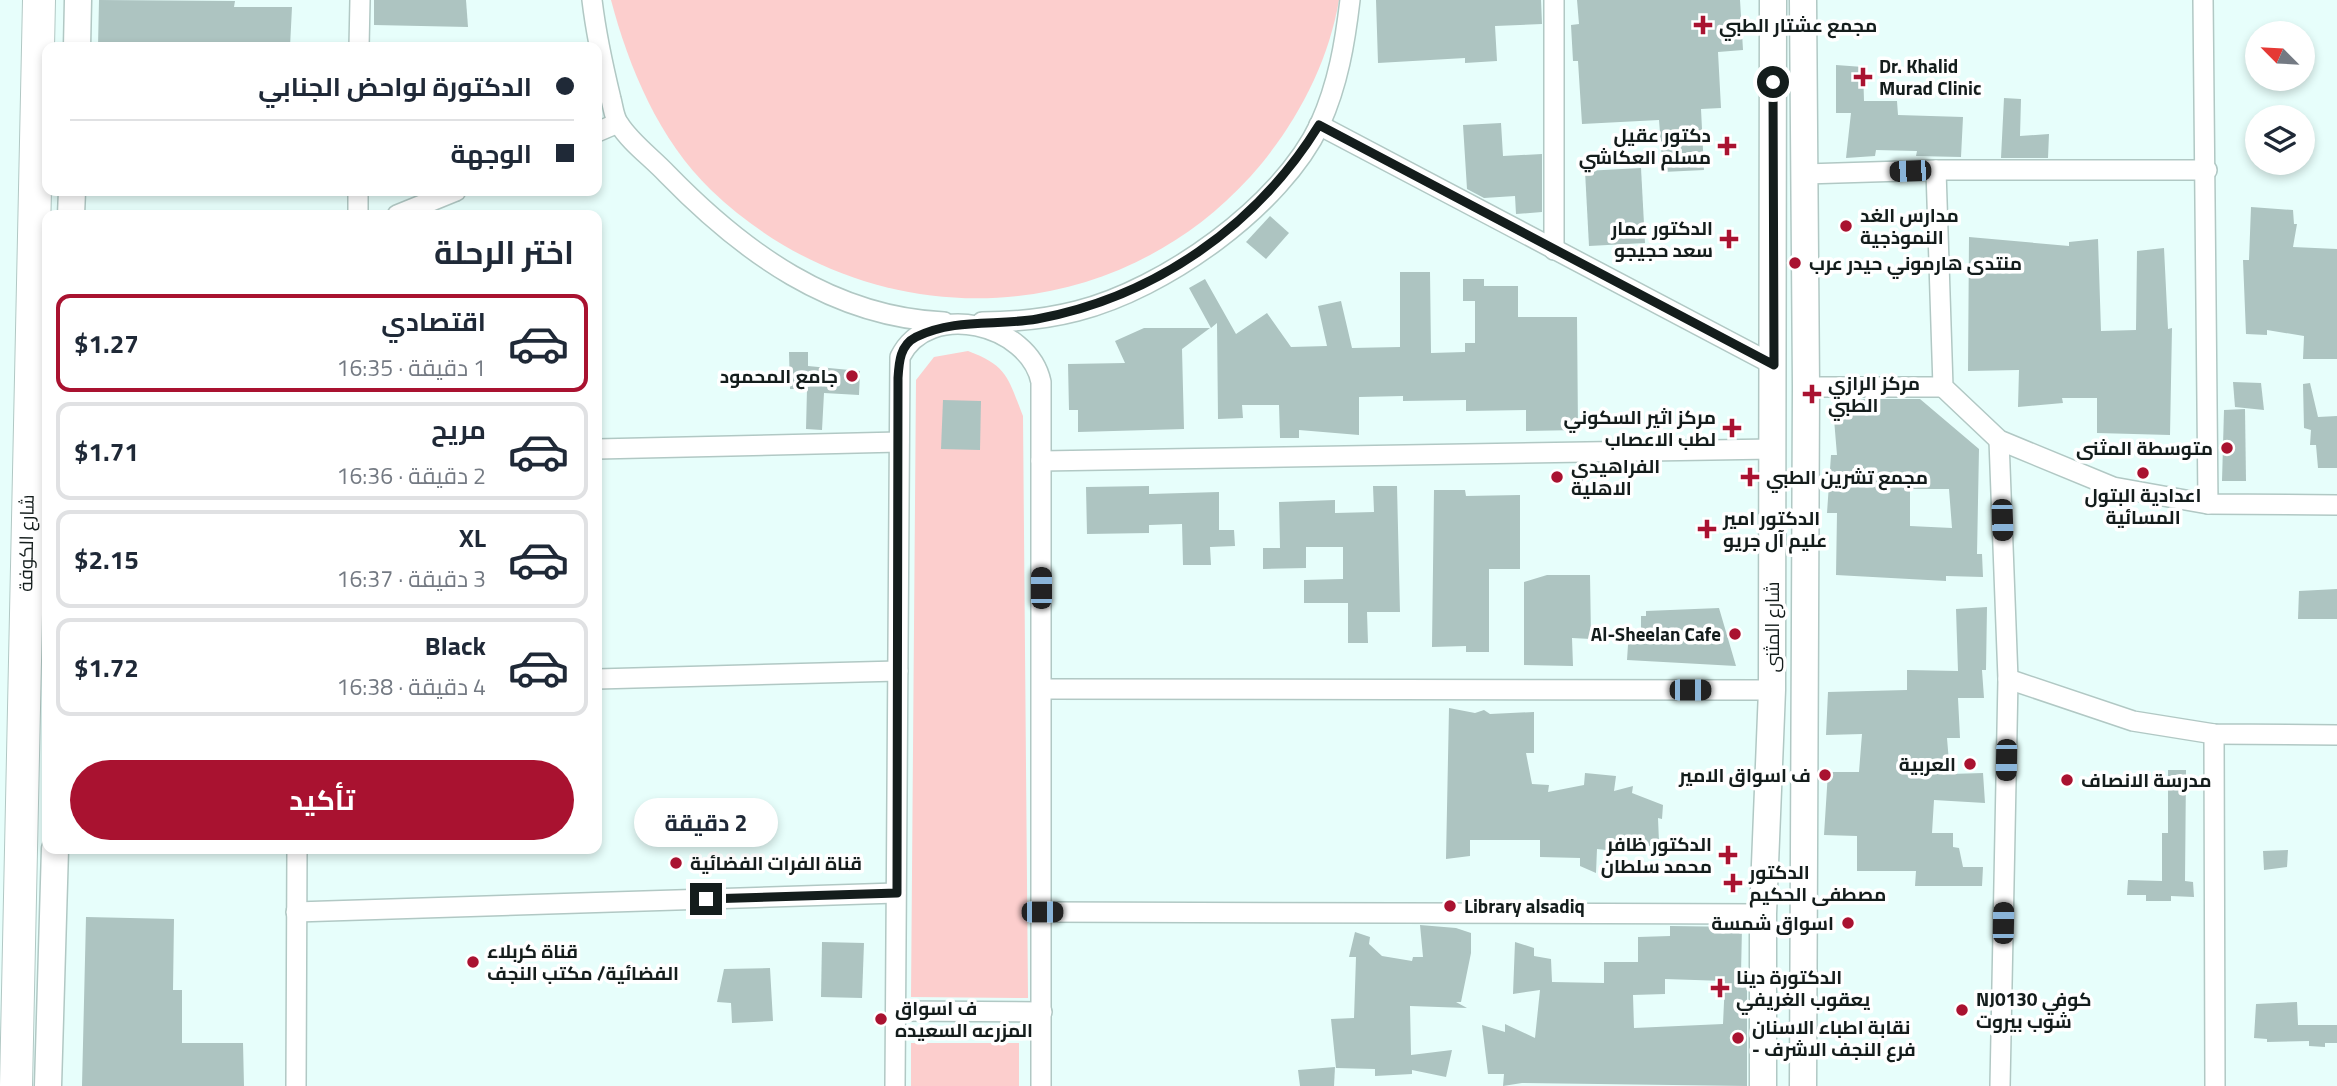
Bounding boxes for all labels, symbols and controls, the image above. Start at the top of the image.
place label: مجمع عشتار الطبي [1719,10,1877,41]
marker: مجمع عشتار الطبي [1693,15,1713,35]
north arrow [2245,21,2315,91]
map controls [2245,21,2315,175]
place label: Dr. Khalid Murad Clinic [1879,51,1981,102]
route start [1757,66,1789,98]
text: الدكتورة لواحض الجنابي [258,67,532,106]
marker: Dr. Khalid Murad Clinic [1853,67,1873,87]
button: layers [2245,105,2315,175]
place label: دكتور عقيل مسلم العكاشي [1579,120,1711,173]
text: الوجهة [451,134,532,173]
marker: دكتور عقيل مسلم العكاشي [1717,136,1737,156]
car [1889,160,1932,182]
place label: مدارس الغد النموذجية [1860,200,1959,251]
place label: الدكتور عمار سعد حجيجو [1610,213,1713,264]
marker: مدارس الغد النموذجية [1838,218,1854,234]
text: اختر الرحلة [434,228,574,276]
marker: الدكتور عمار سعد حجيجو [1719,229,1739,249]
place label: منتدى هارموني حيدر عرب [1809,248,2022,279]
marker: منتدى هارموني حيدر عرب [1787,255,1803,271]
text: اقتصادي [381,302,486,341]
icon: car [507,312,570,375]
text: $1.27 [74,324,139,363]
text: 1 دقيقة · 16:35 [337,350,486,385]
place label: جامع المحمود [720,361,838,390]
marker: جامع المحمود [844,368,860,384]
place label: مركز الرازي الطبي [1828,368,1920,421]
marker: مركز الرازي الطبي [1802,384,1822,404]
place label: مركز اثير السكوني لطب الاعصاب [1563,402,1716,453]
text: مريح [431,410,486,449]
marker: مركز اثير السكوني لطب الاعصاب [1722,418,1742,438]
icon: car [507,420,570,483]
text: $1.71 [74,432,139,471]
place label: متوسطة المثنى [2076,433,2213,462]
marker: متوسطة المثنى [2219,440,2235,456]
place label: الفراهيدي الاهلية [1571,451,1660,502]
text: 2 دقيقة · 16:36 [337,458,486,493]
place label: مجمع تشرين الطبي [1766,462,1928,493]
marker: اعدادية البتول المسائية [2135,465,2151,481]
marker: مجمع تشرين الطبي [1740,467,1760,487]
marker: الفراهيدي الاهلية [1549,469,1565,485]
place label: اعدادية البتول المسائية [2084,480,2202,531]
street label: شارع الكوفة [10,494,41,592]
car [1991,499,2014,541]
place label: الدكتور امير عليم آل جريو [1722,503,1827,554]
text: XL [459,518,486,557]
marker: الدكتور امير عليم آل جريو [1697,519,1717,539]
icon: car [507,528,570,591]
text: $2.15 [74,540,139,579]
text: 3 دقيقة · 16:37 [337,561,486,596]
car [1031,567,1052,609]
street label: شارع المثنى [1757,582,1786,672]
place label: Al-Sheelan Cafe [1591,619,1721,648]
text: Black [425,626,486,665]
marker: Al-Sheelan Cafe [1727,626,1743,642]
icon: car [507,636,570,699]
text: $1.72 [74,648,139,687]
text: 4 دقيقة · 16:38 [337,669,486,704]
car [1670,680,1712,701]
car [1996,739,2017,781]
place label: العربية [1899,749,1956,778]
marker: العربية [1962,756,1978,772]
button: تأكيد [70,760,574,840]
place label: ف اسواق الامير [1678,760,1811,789]
place label: مدرسة الانصاف [2081,765,2212,794]
marker: ف اسواق الامير [1817,767,1833,783]
marker: مدرسة الانصاف [2059,772,2075,788]
callout: 2 دقيقة [634,797,778,846]
text: 2 دقيقة [665,805,747,840]
place label: الدكتور ظافر محمد سلطان [1601,829,1712,880]
marker: الدكتور ظافر محمد سلطان [1718,845,1738,865]
place label: قناة الفرات الفضائية [690,848,862,877]
marker: قناة الفرات الفضائية [668,855,684,871]
place label: الدكتور مصطفى الحكيم [1748,857,1886,908]
marker: الدكتور مصطفى الحكيم [1723,873,1743,893]
route end [690,883,722,915]
place label: Library alsadiq [1464,891,1585,920]
marker: Library alsadiq [1442,898,1458,914]
car [1022,902,1064,923]
car [1993,902,2014,944]
place label: اسواق شمسة [1711,908,1834,937]
marker: اسواق شمسة [1840,915,1856,931]
place label: قناة كربلاء الفضائية/ مكتب النجف [487,936,679,987]
marker: قناة كربلاء الفضائية/ مكتب النجف [465,954,481,970]
place label: الدكتورة دينا يعقوب الغريفي [1736,962,1870,1015]
marker: الدكتورة دينا يعقوب الغريفي [1710,978,1730,998]
place label: NJ0130 كوفي شوب بيروت [1976,984,2091,1035]
place label: ف اسواق المزرعه السعيده [895,993,1033,1044]
marker: NJ0130 كوفي شوب بيروت [1954,1002,1970,1018]
marker: ف اسواق المزرعه السعيده [873,1011,889,1027]
place label: نقابة اطباء الاسنان - فرع النجف الاشرف [1752,1012,1916,1063]
marker: نقابة اطباء الاسنان - فرع النجف الاشرف [1730,1030,1746,1046]

